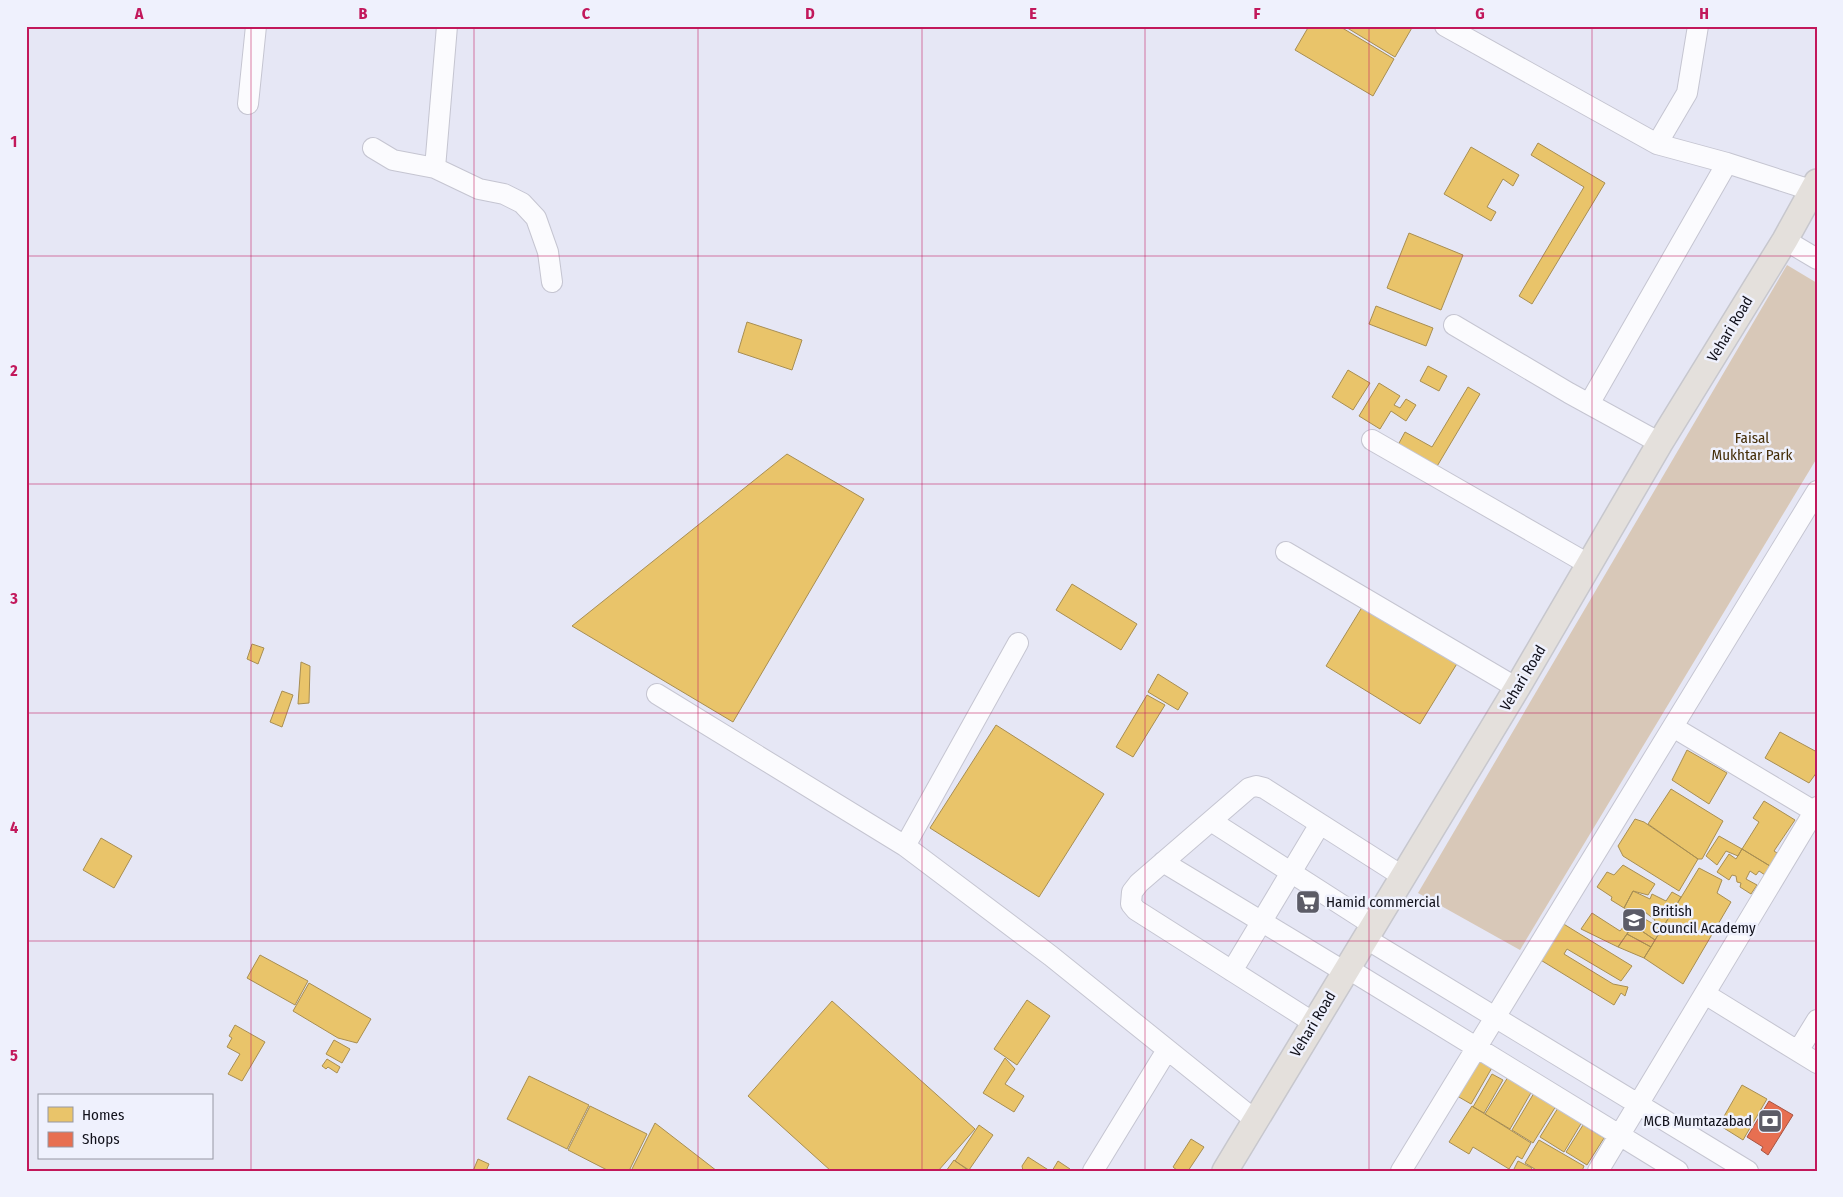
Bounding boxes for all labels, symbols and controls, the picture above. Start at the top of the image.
text: A [134,4,144,23]
text: B [359,4,368,23]
text: C [582,4,591,23]
text: D [805,4,815,23]
text: E [1029,4,1037,23]
text: F [1253,4,1261,23]
text: G [1475,4,1485,23]
text: H [1699,4,1709,23]
text: 1 [11,132,17,151]
street label: Vehari Road [1703,293,1757,365]
text: 2 [9,361,18,380]
park label: Faisal Mukhtar Park [1712,429,1792,464]
text: 3 [9,589,18,608]
street label: Vehari Road [1496,642,1550,714]
text: 4 [10,818,18,837]
supermarket icon: Hamid commercial [1295,889,1321,915]
place label: Hamid commercial [1326,893,1440,911]
place label: British Council Academy [1652,902,1756,937]
school or university icon: British Council Academy [1621,907,1647,933]
street label: Vehari Road [1286,988,1340,1060]
text: 5 [10,1046,18,1065]
legend [38,1094,212,1160]
text: Homes [82,1106,124,1124]
bank icon: MCB Mumtazabad [1757,1108,1783,1134]
place label: MCB Mumtazabad [1644,1112,1752,1130]
text: Shops [82,1130,120,1148]

